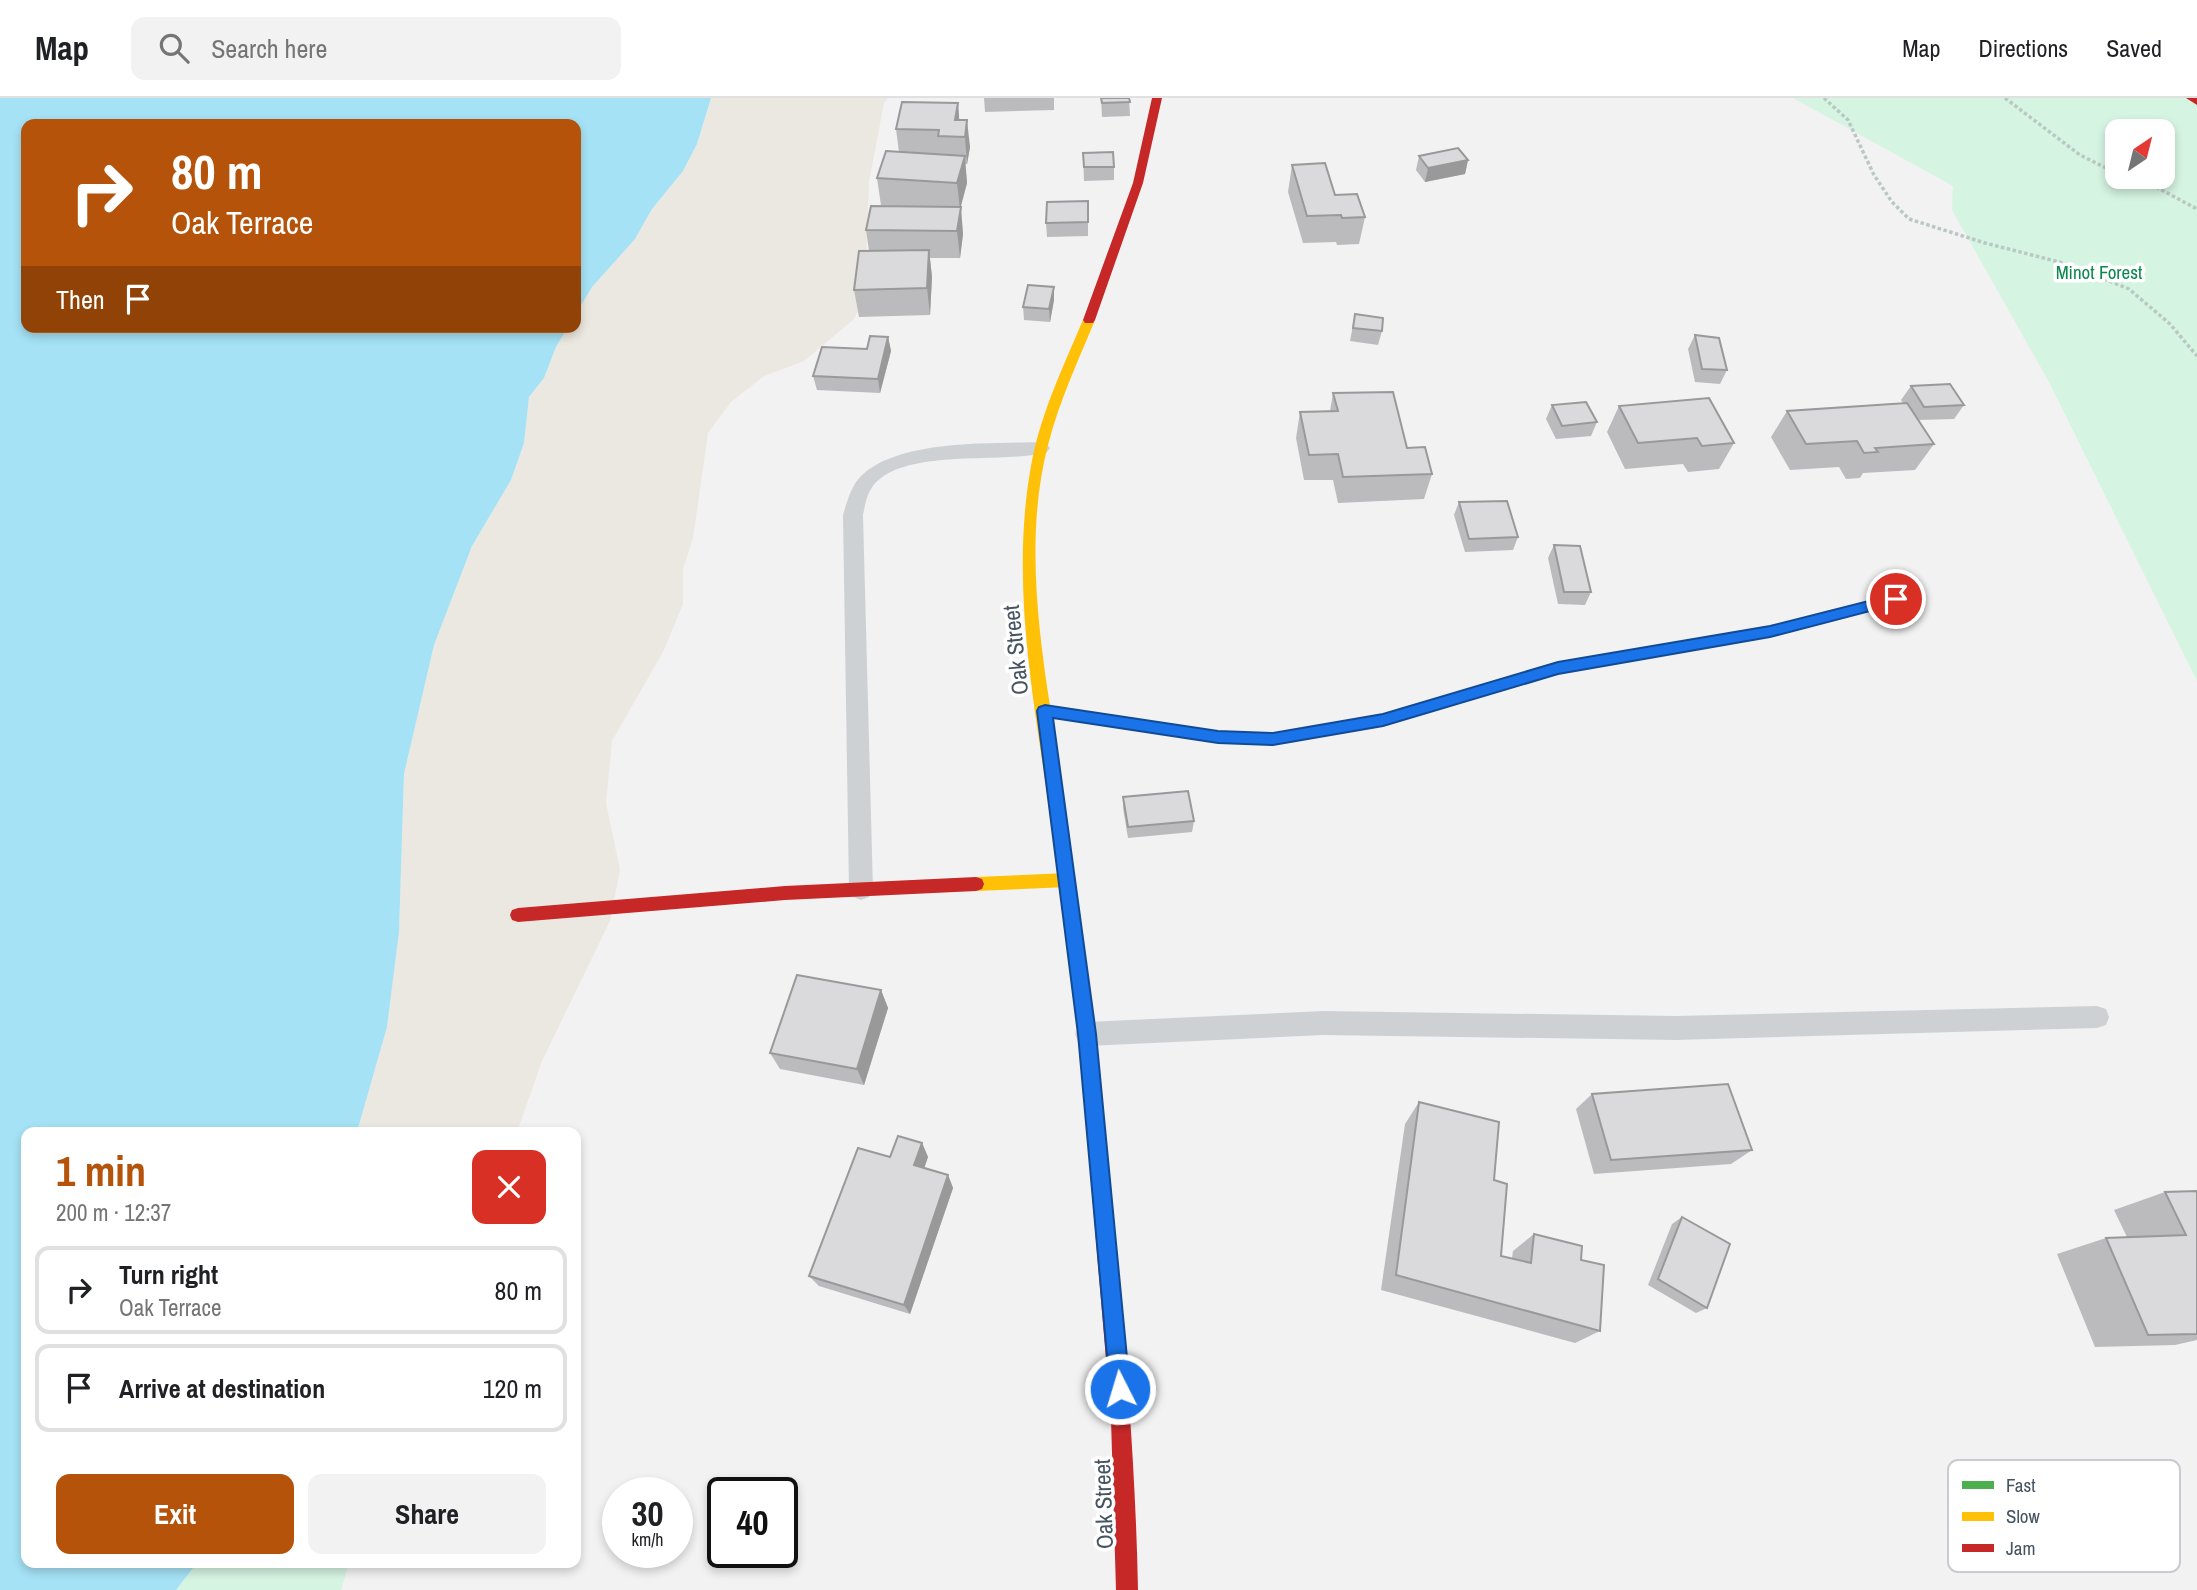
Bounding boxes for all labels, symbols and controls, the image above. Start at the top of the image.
search box [131,17,621,80]
text: Map [35,26,89,70]
icon: search [155,29,193,67]
text: Search here [211,31,327,66]
text: Map [1902,32,1940,64]
text: Directions [1978,32,2068,64]
text: Saved [2106,32,2162,64]
north arrow [2105,119,2175,189]
map controls [2105,119,2175,189]
text: 80 m [171,138,263,204]
icon: right [56,147,147,238]
text: Oak Terrace [171,201,313,244]
park label: Minot Forest [2056,259,2143,285]
icon: arrive [119,280,157,318]
text: Then [56,282,105,317]
pin [1866,569,1926,629]
icon: arrive [1877,580,1915,618]
street label: Oak Street [995,604,1035,696]
text: 1 min [56,1143,146,1199]
button: close [472,1150,546,1224]
text: 200 m · 12:37 [56,1197,171,1228]
text: Turn right [119,1257,218,1292]
icon: right [60,1271,98,1309]
text: 80 m [495,1273,542,1308]
text: Oak Terrace [119,1292,221,1323]
position arrow [1083,1352,1157,1426]
icon: arrive [60,1369,98,1407]
text: Arrive at destination [119,1371,325,1406]
text: 120 m [483,1371,542,1406]
street label: Oak Street [1086,1458,1120,1550]
legend [1948,1460,2180,1572]
text: Fast [2006,1472,2036,1498]
button: Exit [56,1474,294,1554]
button: Share [308,1474,546,1554]
speed limit sign: 40 [707,1477,798,1568]
text: 30 [632,1490,663,1537]
text: Slow [2006,1503,2041,1529]
text: km/h [632,1527,664,1552]
text: Jam [2006,1535,2035,1561]

